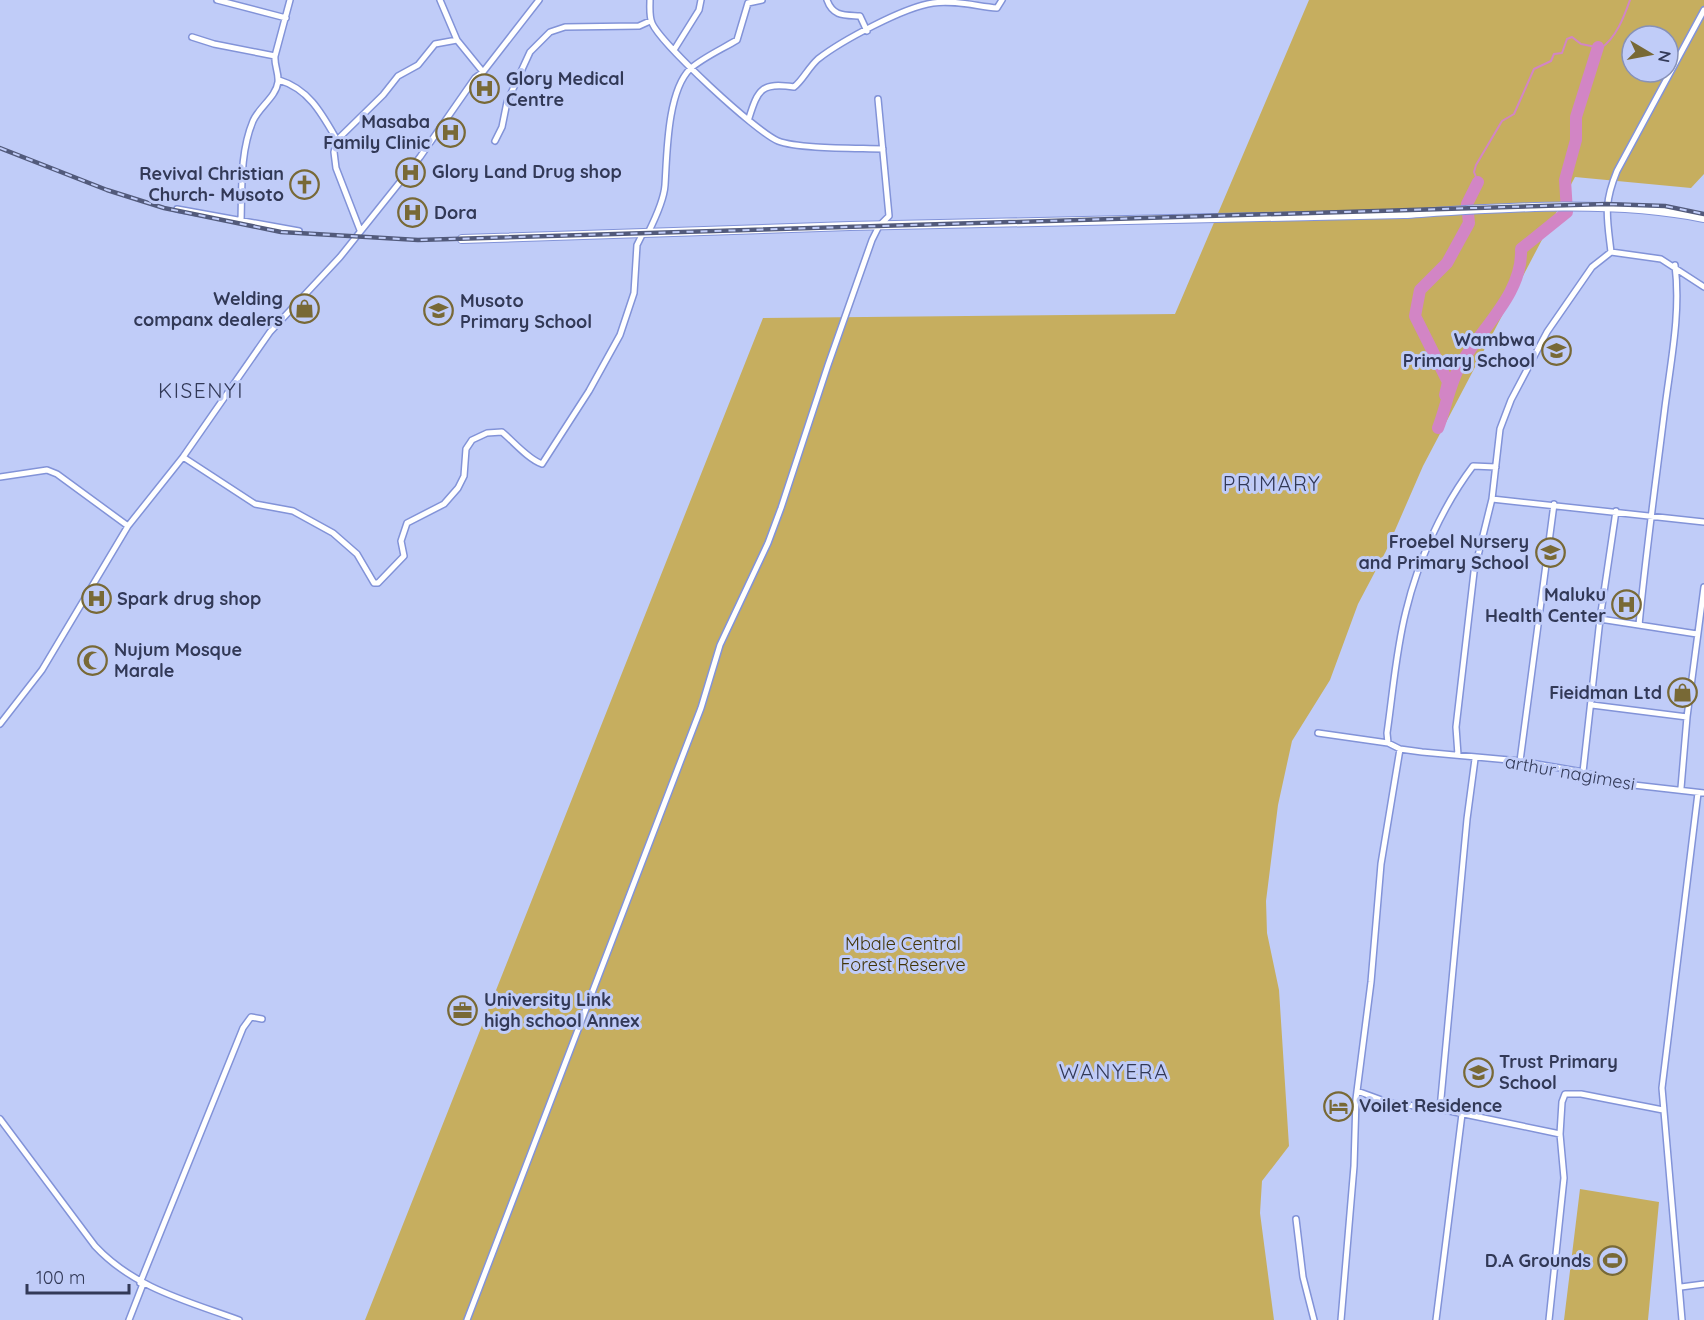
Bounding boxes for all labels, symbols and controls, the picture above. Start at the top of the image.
north arrow [1620,24,1680,84]
text: N [1654,49,1676,64]
place label: Glory Medical Centre [506,67,624,111]
hospital icon: Glory Medical Centre [469,73,501,105]
place label: Masaba Family Clinic [323,110,430,154]
hospital icon: Masaba Family Clinic [435,116,467,148]
hospital icon: Glory Land Drug shop [395,156,427,188]
place label: Glory Land Drug shop [432,160,622,183]
place label: Revival Christian Church- Musoto [139,162,284,206]
church icon: Revival Christian Church- Musoto [289,168,321,200]
hospital icon: Dora [397,197,429,229]
place label: Dora [434,201,477,224]
place label: Welding companx dealers [134,287,283,331]
place label: Musoto Primary School [460,289,592,333]
shop icon: Welding companx dealers [288,293,320,325]
school or university icon: Musoto Primary School [423,295,455,327]
place label: Wambwa Primary School [1403,328,1535,372]
school or university icon: Wambwa Primary School [1540,334,1572,366]
district label: KISENYI [158,377,244,403]
district label: PRIMARY [1223,470,1321,496]
place label: Froebel Nursery and Primary School [1358,530,1529,574]
school or university icon: Froebel Nursery and Primary School [1534,536,1566,568]
hospital icon: Spark drug shop [80,583,112,615]
place label: Maluku Health Center [1485,583,1606,627]
place label: Spark drug shop [117,587,261,610]
hospital icon: Maluku Health Center [1611,589,1643,621]
place label: Nujum Mosque Marale [114,638,242,682]
mosque icon: Nujum Mosque Marale [77,644,109,676]
shop icon: Fieidman Ltd [1667,677,1699,709]
place label: Fieidman Ltd [1549,681,1662,704]
street label: arthur nagimesi [1503,750,1637,795]
park label: Mbale Central Forest Reserve [840,932,966,976]
place label: University Link high school Annex [484,988,639,1032]
office icon: University Link high school Annex [447,994,479,1026]
place label: Trust Primary School [1499,1050,1618,1094]
school or university icon: Trust Primary School [1462,1056,1494,1088]
district label: WANYERA [1059,1058,1169,1084]
hotel icon: Voilet Residence [1322,1090,1354,1122]
place label: Voilet Residence [1359,1094,1502,1117]
sports icon: D.A Grounds [1596,1245,1628,1277]
place label: D.A Grounds [1485,1249,1591,1272]
scale bar [27,1257,129,1295]
text: 100 m [36,1266,85,1289]

